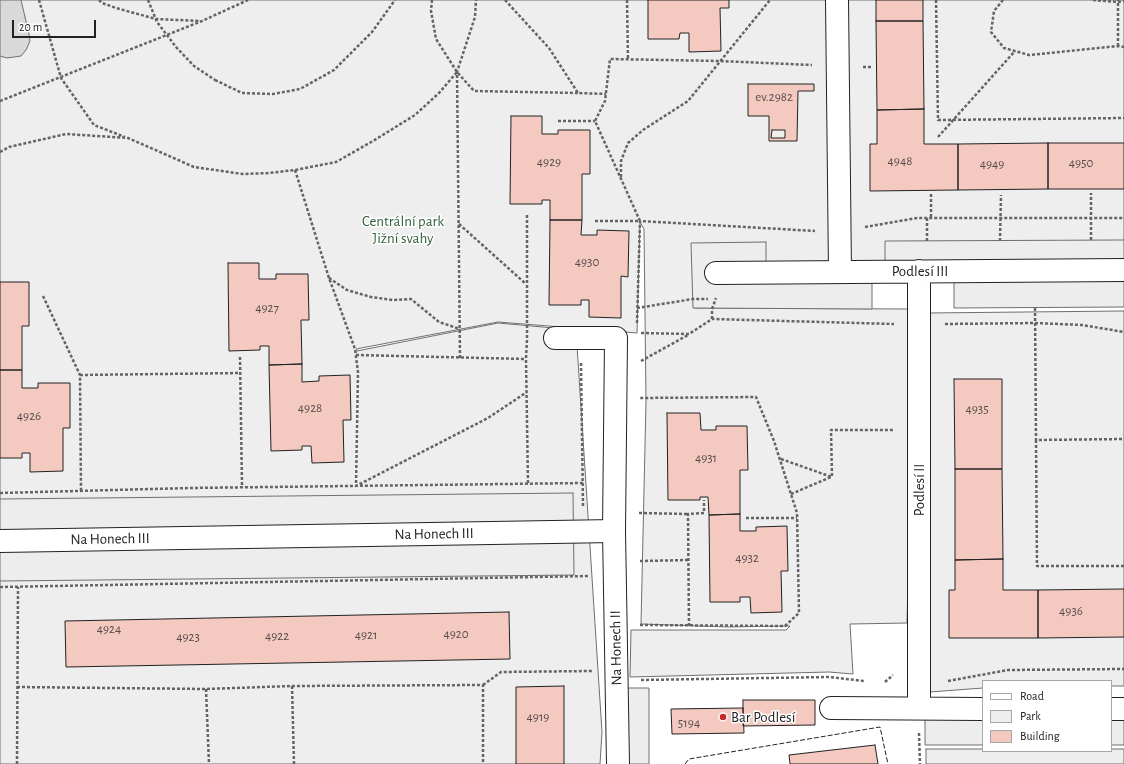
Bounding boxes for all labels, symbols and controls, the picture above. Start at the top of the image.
scale bar [14,12,98,38]
text: 20 m [19,21,42,33]
house number: ev.2982 [755,89,793,105]
house number: 4948 [888,153,912,169]
house number: 4929 [537,154,561,170]
house number: 4950 [1069,155,1093,171]
house number: 4949 [980,156,1004,172]
park label: Centrální park Jižní svahy [362,212,444,247]
house number: 4930 [575,254,599,270]
street label: Podlesí III [892,262,948,280]
house number: 4927 [255,300,279,316]
house number: 4928 [298,400,322,416]
house number: 4935 [965,401,989,417]
house number: 4926 [17,408,41,424]
house number: 4931 [695,450,717,466]
street label: Podlesí II [910,464,928,516]
street label: Na Honech III [394,524,474,544]
street label: Na Honech III [70,529,150,549]
house number: 4932 [735,550,759,566]
house number: 4936 [1059,603,1083,619]
street label: Na Honech II [606,610,626,686]
house number: 4924 [97,621,121,637]
house number: 4920 [443,626,469,642]
house number: 4921 [355,627,377,643]
house number: 4922 [265,628,289,644]
house number: 4923 [176,629,200,645]
legend [982,680,1112,752]
text: Road [1020,690,1044,702]
place label: Bar Podlesí [731,708,795,726]
house number: 4919 [527,709,549,725]
text: Park [1020,710,1041,722]
marker: Bar Podlesí [718,712,728,722]
house number: 5194 [678,715,700,731]
text: Building [1020,730,1060,742]

